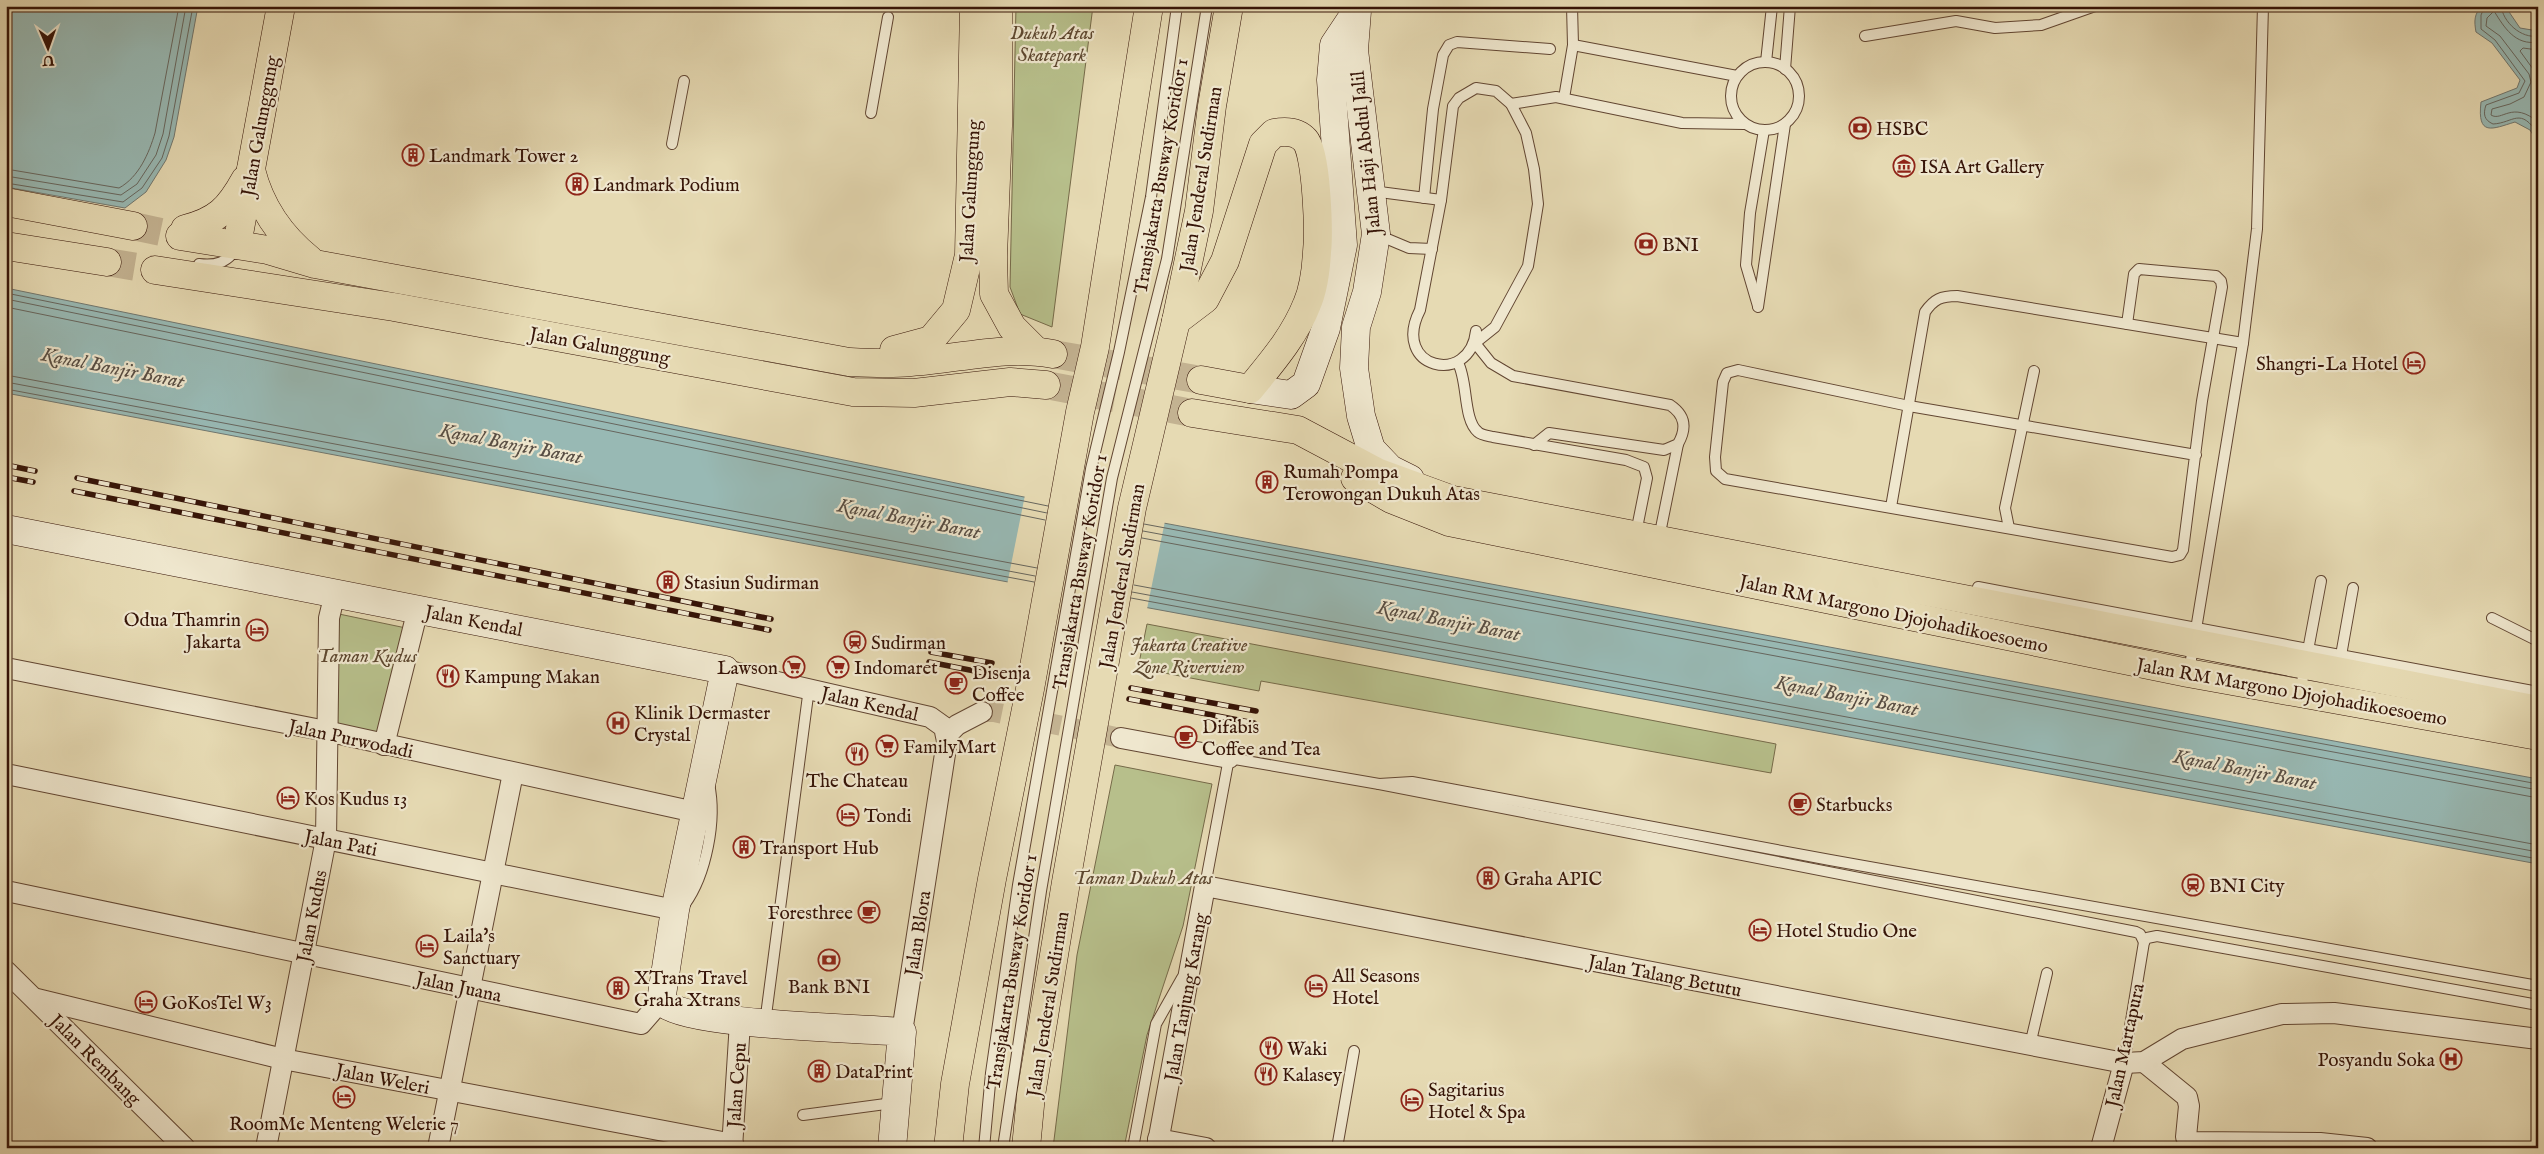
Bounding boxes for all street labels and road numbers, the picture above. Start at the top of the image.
street label: Jalan Galunggung [236,53,285,201]
street label: Transjakarta Busway Koridor 1 [1129,57,1195,296]
street label: Jalan Haji Abdul Jalil [1346,69,1388,238]
street label: Jalan Jenderal Sudirman [1175,85,1228,276]
street label: Jalan Galunggung [955,119,987,265]
street label: Jalan Galunggung [525,322,673,371]
street label: Transjakarta Busway Koridor 1 [1048,453,1114,692]
street label: Jalan Jenderal Sudirman [1095,482,1151,673]
street label: Jalan RM Margono Djojohadikoesoemo [1735,570,2050,659]
street label: Jalan Kendal [421,600,525,643]
street label: Jalan RM Margono Djojohadikoesoemo [2132,653,2449,732]
street label: Jalan Kendal [817,682,921,728]
street label: Jalan Purwodadi [284,715,415,765]
street label: Jalan Pati [300,825,379,863]
street label: Transjakarta Busway Koridor 1 [982,853,1044,1092]
street label: Jalan Kudus [292,868,334,966]
street label: Jalan Blora [900,888,938,980]
street label: Jalan Jenderal Sudirman [1022,910,1075,1101]
street label: Jalan Tanjung Karang [1160,911,1214,1085]
street label: Jalan Talang Betutu [1584,950,1744,1004]
street label: Jalan Juana [412,967,504,1009]
street label: Jalan Martapura [2101,980,2151,1112]
street label: Jalan Rembang [42,1008,146,1112]
street label: Jalan Cepu [723,1042,753,1131]
street label: Jalan Weleri [332,1059,432,1101]

